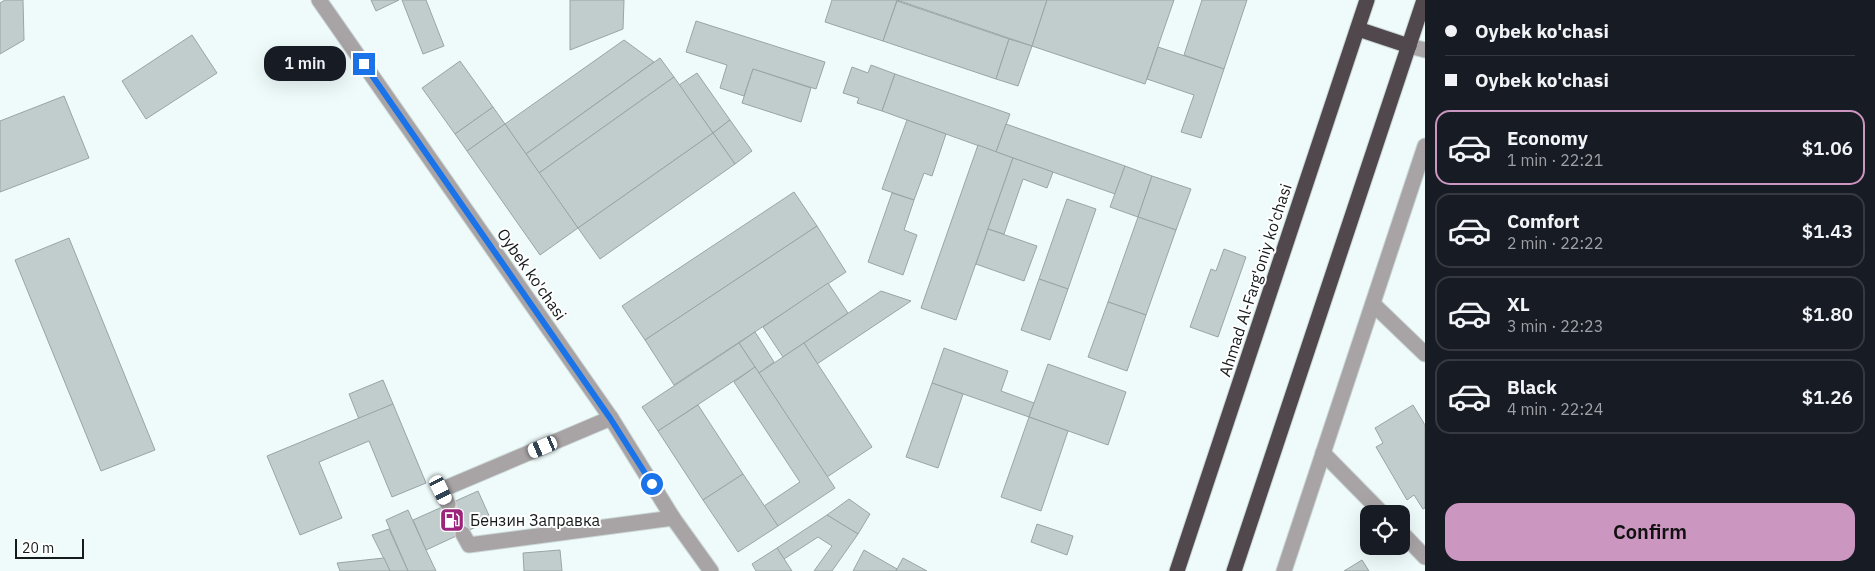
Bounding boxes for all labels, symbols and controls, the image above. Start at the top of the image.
text: Oybek ko'chasi [1475,19,1609,43]
callout: 1 min [264,46,346,82]
text: 1 min [284,53,326,73]
route end [353,53,375,75]
text: Oybek ko'chasi [1475,68,1609,92]
icon: car [1447,125,1492,170]
text: Economy [1507,126,1588,150]
text: $1.06 [1802,136,1853,160]
text: 1 min · 22:21 [1507,150,1603,170]
street label: Ahmad Al-Farg'oniy ko'chasi [1214,181,1296,379]
icon: car [1447,208,1492,253]
text: Comfort [1507,209,1580,233]
text: $1.43 [1802,219,1853,243]
street label: Oybek ko'chasi [493,224,571,324]
text: 2 min · 22:22 [1507,233,1603,253]
icon: car [1447,291,1492,336]
text: XL [1507,292,1530,316]
text: $1.80 [1802,302,1853,326]
text: 3 min · 22:23 [1507,316,1603,336]
icon: car [1447,374,1492,419]
text: Black [1507,375,1557,399]
text: $1.26 [1802,385,1853,409]
text: 4 min · 22:24 [1507,399,1603,419]
car [526,434,559,460]
car [427,473,454,507]
route start [641,473,663,495]
button: Confirm [1445,503,1855,561]
map controls [1360,505,1410,555]
button: locate [1360,505,1410,555]
fuel station icon: Бензин Заправка [439,507,465,533]
place label: Бензин Заправка [470,510,601,530]
scale bar [15,536,84,559]
text: 20 m [22,539,54,557]

